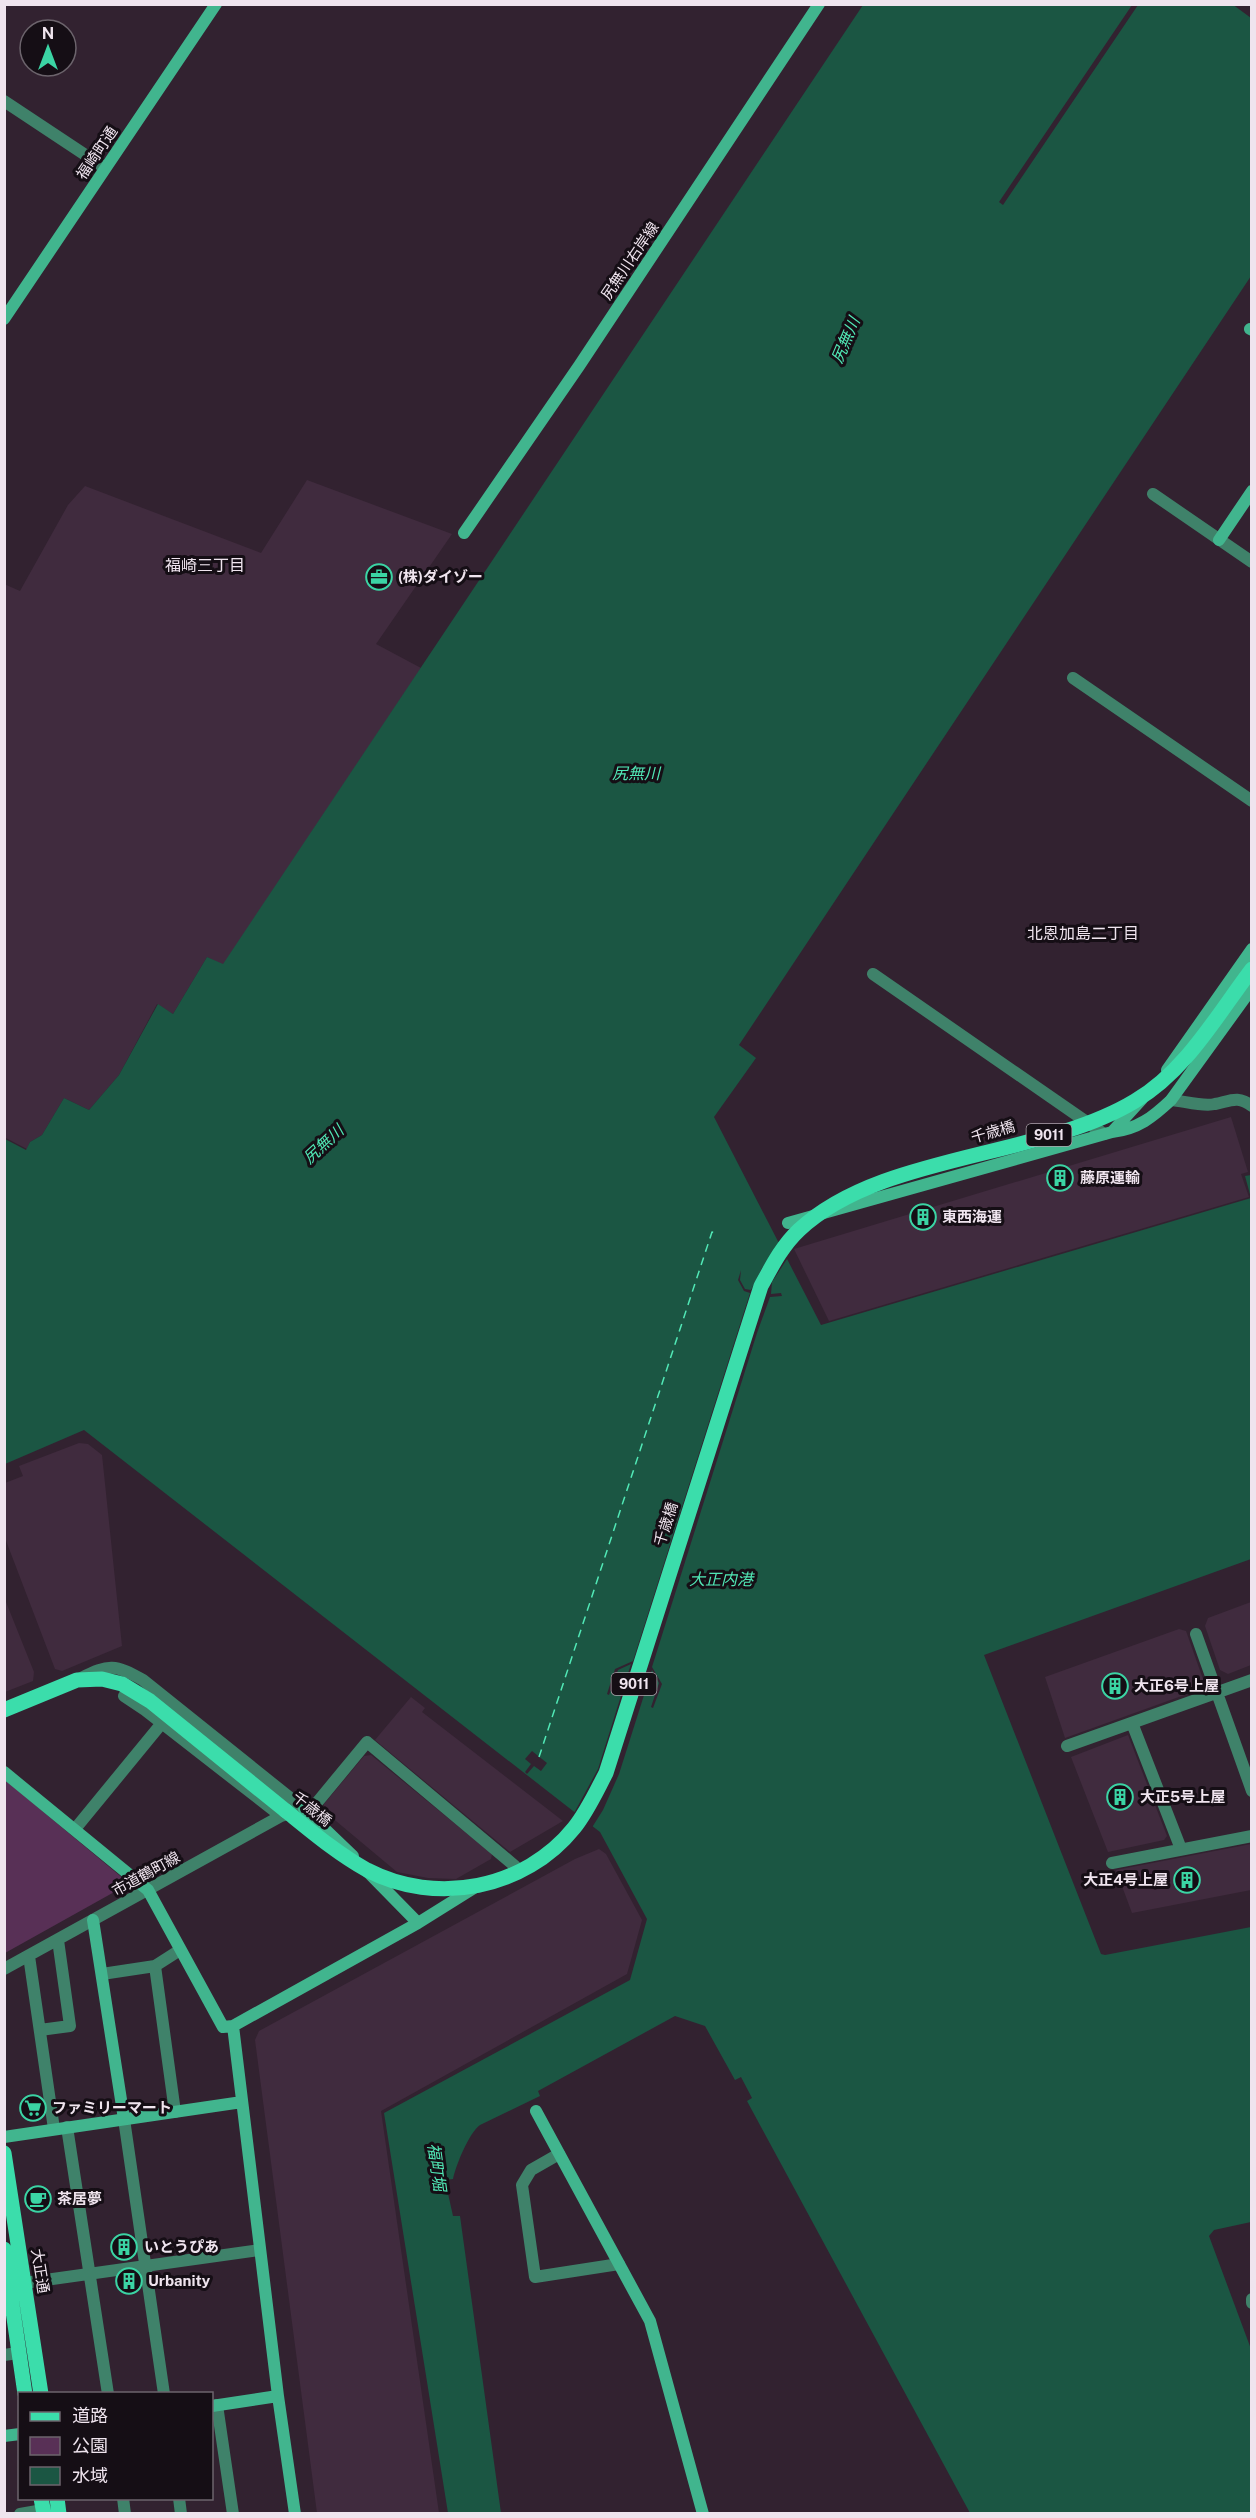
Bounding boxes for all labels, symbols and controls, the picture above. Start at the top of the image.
north arrow [18,18,78,78]
text: N [42,24,54,43]
street label: 福崎町通 [73,123,120,182]
street label: 尻無川右岸線 [597,219,662,303]
water label: 尻無川 [827,313,864,366]
district label: 福崎三丁目 [165,556,245,575]
office icon: (株)ダイゾー [364,562,394,592]
place label: (株)ダイゾー [398,568,483,585]
water label: 尻無川 [612,764,662,783]
district label: 北恩加島二丁目 [1027,924,1139,943]
street label: 千歳橋 [969,1117,1017,1146]
water label: 尻無川 [299,1120,349,1168]
road number: 9011 [1026,1124,1072,1146]
building icon: 藤原運輸 [1045,1163,1075,1193]
place label: 藤原運輸 [1080,1169,1140,1186]
building icon: 東西海運 [908,1202,938,1232]
place label: 東西海運 [942,1208,1002,1225]
street label: 千歳橋 [650,1500,681,1548]
water label: 大正内港 [689,1570,755,1589]
building icon: 大正6号上屋 [1100,1671,1130,1701]
road number: 9011 [612,1673,656,1695]
place label: 大正6号上屋 [1134,1677,1219,1694]
building icon: 大正5号上屋 [1105,1782,1135,1812]
street label: 千歳橋 [289,1788,335,1829]
place label: 大正5号上屋 [1140,1788,1225,1805]
street label: 市道鶴町線 [109,1848,183,1899]
building icon: 大正4号上屋 [1172,1865,1202,1895]
place label: 大正4号上屋 [1083,1871,1168,1888]
supermarket icon: ファミリーマート [18,2093,48,2123]
place label: ファミリーマート [52,2099,172,2116]
water label: 福町堀 [424,2142,450,2195]
cafe icon: 茶居夢 [23,2184,53,2214]
place label: 茶居夢 [57,2190,102,2207]
building icon: いとうぴあ [109,2232,139,2262]
place label: いとうぴあ [144,2238,219,2255]
street label: 大正通 [29,2247,52,2294]
building icon: Urbanity [114,2266,144,2296]
place label: Urbanity [148,2272,211,2289]
legend [18,2392,213,2500]
text: 道路 [72,2405,108,2426]
text: 公園 [72,2435,108,2456]
text: 水域 [72,2465,108,2486]

